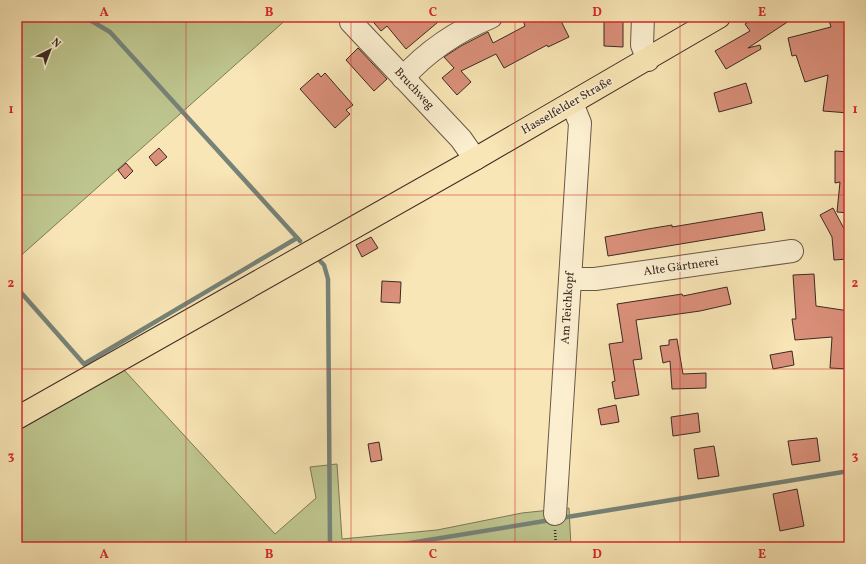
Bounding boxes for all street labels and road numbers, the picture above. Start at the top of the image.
street label: Bruchweg [390,65,438,113]
street label: Hasselfelder Straße [519,73,616,139]
street label: Alte Gärtnerei [643,254,720,280]
street label: Am Teichkopf [557,269,579,345]

